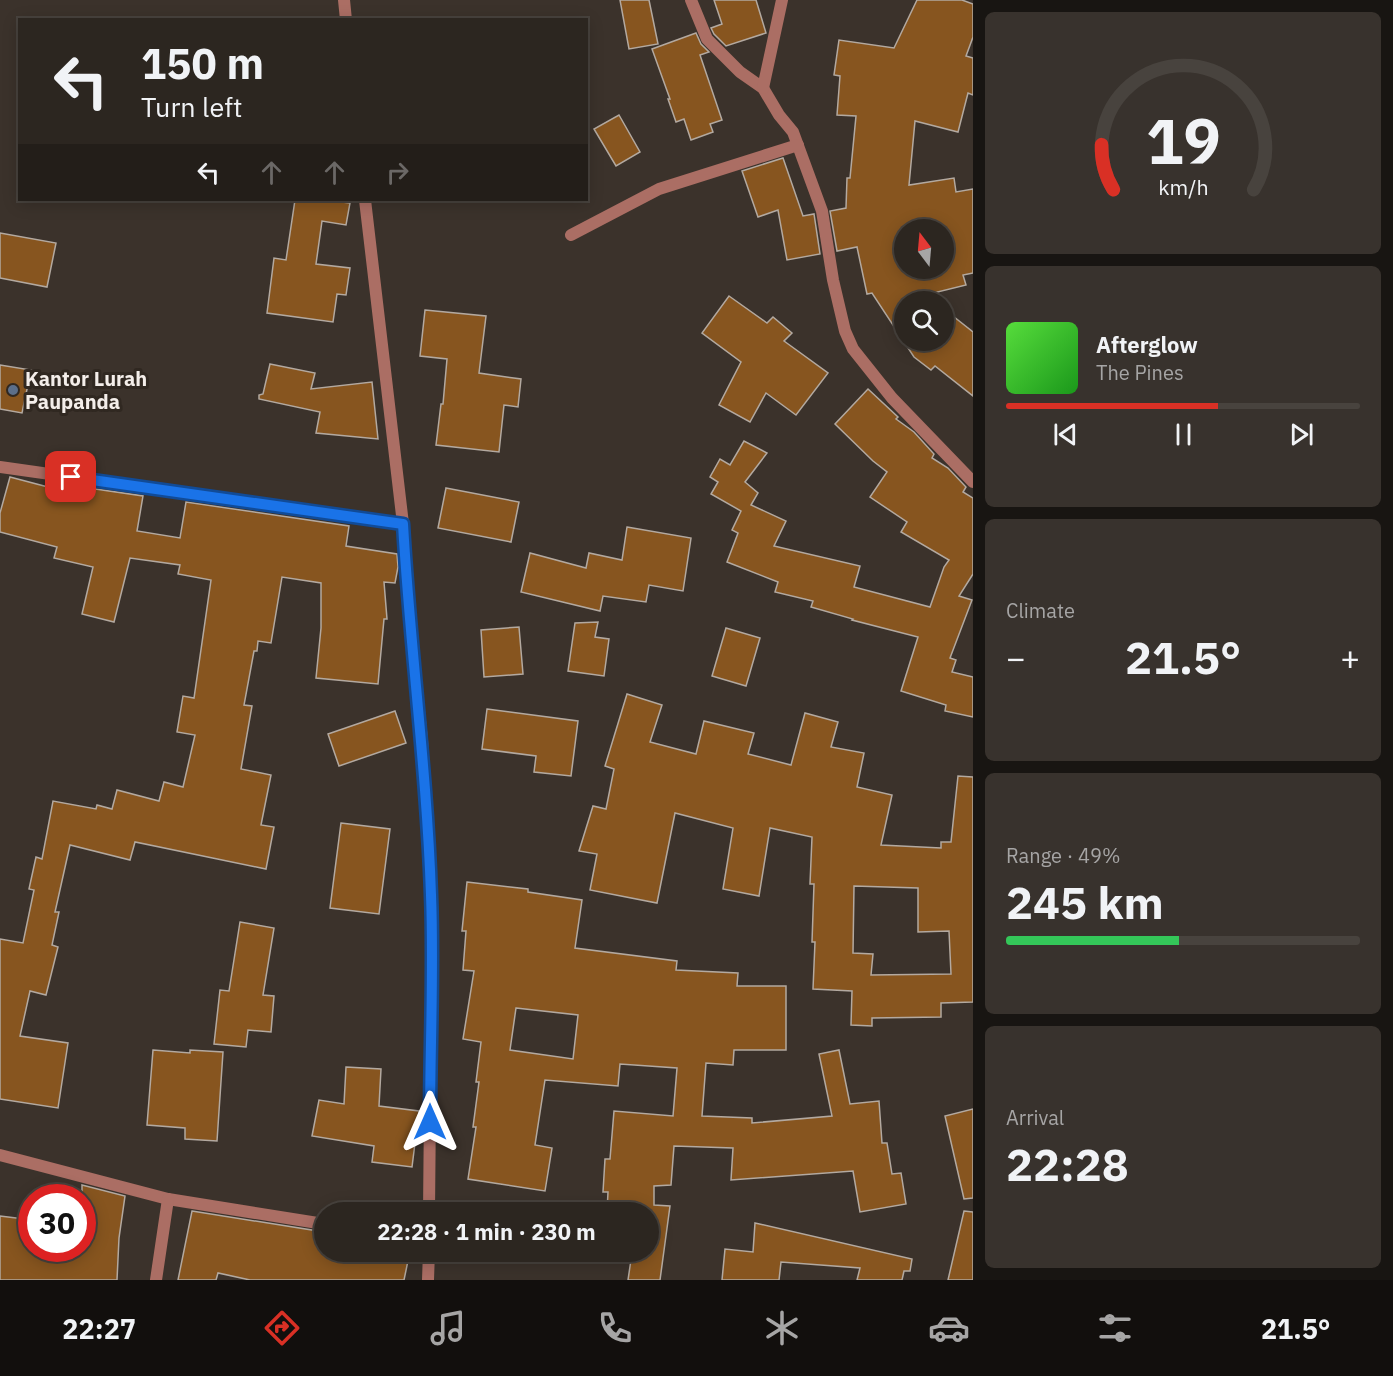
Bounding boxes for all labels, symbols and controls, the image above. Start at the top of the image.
text: 150 m [141,36,264,91]
icon: left [42,42,120,120]
text: Turn left [141,89,242,124]
text: 19 [1146,100,1220,181]
icon: left [192,156,225,189]
icon: ahead [255,156,288,189]
icon: ahead [318,156,351,189]
icon: right [381,156,414,189]
text: km/h [1158,173,1208,201]
north arrow [894,219,954,279]
map controls [894,219,954,351]
button: search [894,291,954,351]
text: Afterglow [1096,330,1198,359]
text: The Pines [1096,359,1184,386]
place label: Kantor Lurah Paupanda [25,365,147,415]
marker: Kantor Lurah Paupanda [6,383,20,397]
icon: previous [1049,418,1082,451]
icon: pause [1167,418,1200,451]
icon: next [1285,418,1318,451]
pin [45,451,96,502]
icon: arrive [54,460,87,493]
text: Climate [1006,597,1075,624]
text: 21.5° [1125,628,1241,686]
text: − [1006,636,1026,679]
text: + [1340,636,1360,679]
text: Range · 49% [1006,842,1121,869]
text: 245 km [1006,873,1164,931]
position arrow [398,1090,462,1154]
text: Arrival [1006,1104,1064,1131]
text: 22:28 [1006,1135,1129,1193]
speed limit sign: 30 [18,1184,96,1262]
text: 22:28 · 1 min · 230 m [377,1217,596,1246]
icon: directions [261,1307,303,1349]
icon: music [427,1307,469,1349]
icon: phone [594,1307,636,1349]
icon: climate [761,1307,803,1349]
icon: car [928,1307,970,1349]
icon: filters [1094,1307,1136,1349]
text: 22:27 [62,1311,136,1346]
text: 21.5° [1261,1311,1331,1346]

